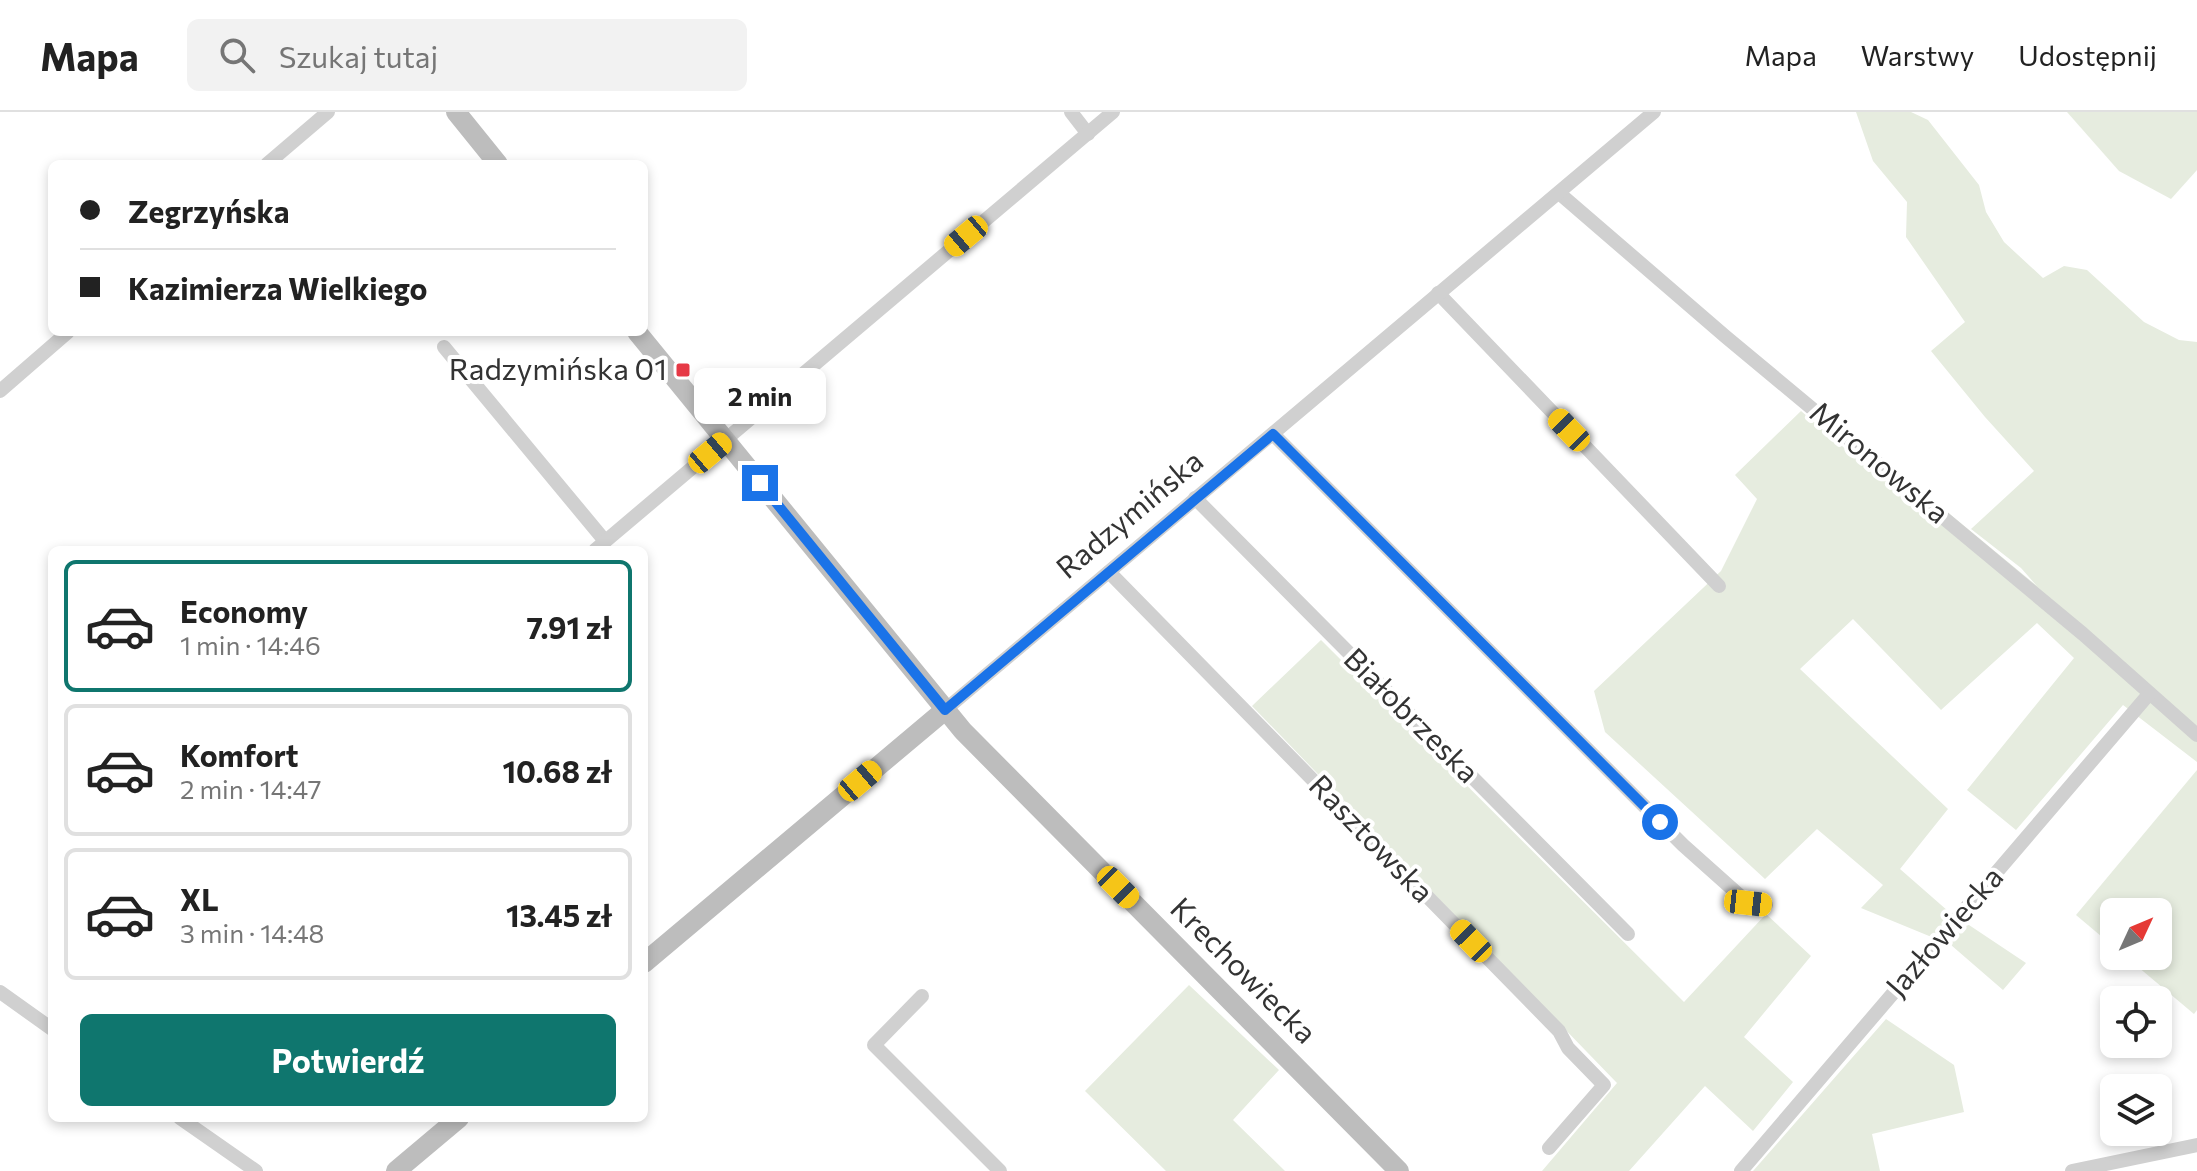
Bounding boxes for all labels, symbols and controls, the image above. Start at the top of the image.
search box [187,19,747,91]
text: Mapa [40,32,139,79]
icon: search [215,33,259,77]
text: Szukaj tutaj [279,37,438,74]
text: Mapa [1744,38,1817,72]
text: Warstwy [1861,38,1974,72]
text: Udostępnij [2018,38,2157,72]
text: Zegrzyńska [128,192,290,229]
car [940,211,992,261]
text: Kazimierza Wielkiego [128,269,428,306]
place label: Radzymińska 01 [449,349,667,386]
marker: Radzymińska 01 [674,361,692,379]
callout: 2 min [694,367,826,423]
text: 2 min [728,380,792,411]
street label: Mironowska [1804,392,1958,530]
car [1544,404,1594,456]
car [684,428,736,478]
street label: Radzymińska [1047,441,1209,585]
route end [742,465,778,501]
icon: car [84,590,156,662]
text: Economy [180,592,308,629]
text: 7.91 zł [526,608,612,645]
text: 1 min · 14:46 [180,629,321,660]
street label: Białobrzeska [1338,639,1488,789]
icon: car [84,734,156,806]
text: Komfort [180,736,299,773]
text: 10.68 zł [502,752,612,789]
car [834,756,886,806]
street label: Rasztowska [1303,766,1443,909]
text: 2 min · 14:47 [180,773,321,804]
route start [1642,804,1678,840]
street label: Jazłowiecka [1877,858,2010,1003]
car [1093,862,1143,912]
icon: car [84,878,156,950]
text: XL [180,880,219,917]
street label: Krechowiecka [1164,889,1325,1050]
car [1723,889,1773,917]
text: 13.45 zł [506,896,612,933]
north arrow [2100,898,2172,970]
map controls [2100,898,2172,1146]
car [1446,915,1496,967]
text: 3 min · 14:48 [180,917,324,948]
button: locate [2100,986,2172,1058]
button: Potwierdź [80,1014,616,1106]
button: layers [2100,1074,2172,1146]

